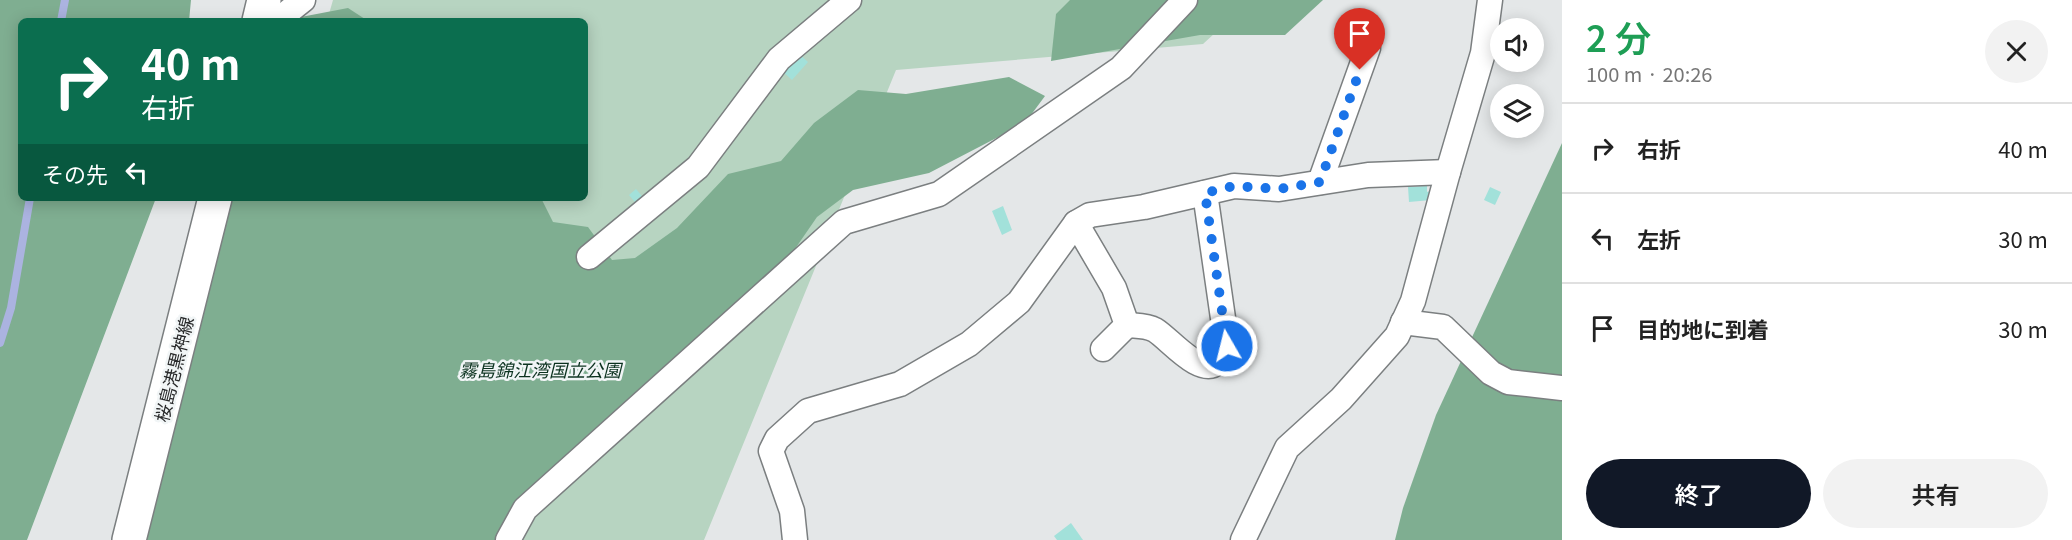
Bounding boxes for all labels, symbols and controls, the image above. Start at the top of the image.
pin [1334,8,1385,70]
text: 2 分 [1586,10,1651,62]
icon: arrive [1343,17,1376,50]
map controls [1490,18,1544,138]
button: sound [1490,18,1544,72]
button: close [1985,20,2048,83]
text: 40 m [141,31,241,92]
icon: right [42,42,120,120]
text: 100 m · 20:26 [1586,59,1712,88]
button: layers [1490,84,1544,138]
text: 右折 [141,87,195,126]
icon: right [1586,132,1619,165]
text: 右折 [1637,132,1681,164]
text: 40 m [1998,132,2048,164]
icon: left [120,156,153,189]
text: その先 [42,157,108,189]
icon: left [1586,222,1619,255]
text: 左折 [1637,222,1681,254]
text: 30 m [1998,222,2048,254]
icon: arrive [1586,312,1619,345]
text: 目的地に到着 [1637,312,1769,344]
text: 30 m [1998,312,2048,344]
street label: 桜島港黒神線 [147,313,199,425]
position arrow [1195,314,1259,378]
park label: 霧島錦江湾国立公園 [459,356,624,382]
button: 終了 [1586,459,1811,528]
button: 共有 [1823,459,2048,528]

